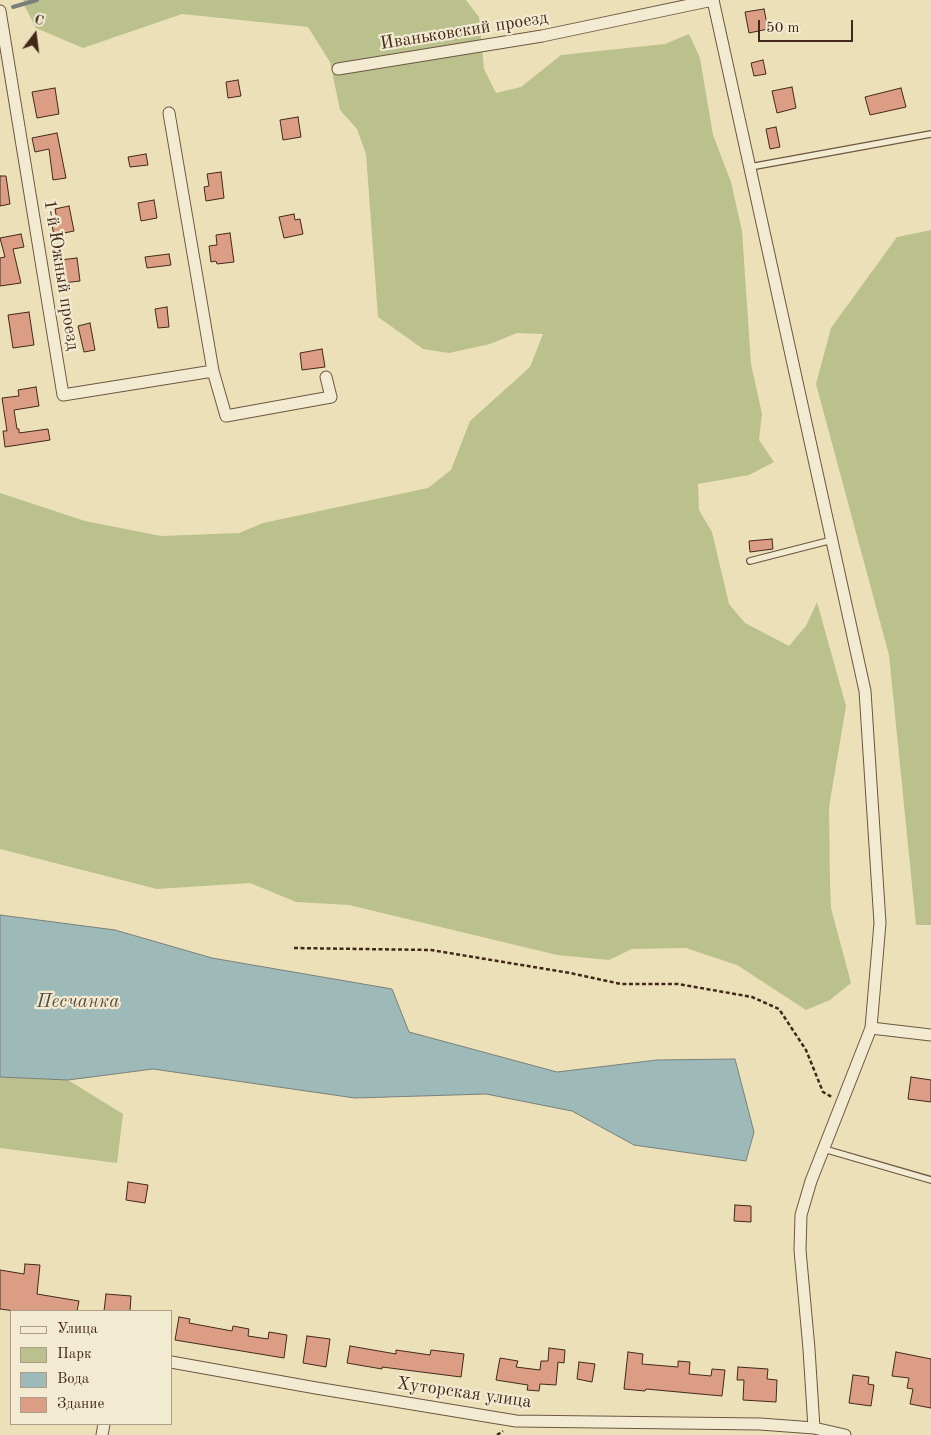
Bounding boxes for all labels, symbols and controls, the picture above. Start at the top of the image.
street label: Иваньковский проезд [379,7,549,55]
north arrow [10,10,60,60]
scale bar [761,10,856,42]
text: С [33,13,45,28]
text: 50 m [766,21,800,36]
street label: 1-й Южный проезд [38,198,84,352]
water label: Песчанка [37,991,119,1013]
legend [10,1310,172,1425]
text: Улица [57,1322,98,1337]
text: Парк [57,1347,92,1362]
text: Вода [57,1372,89,1387]
street label: Хуторская улица [395,1373,533,1413]
text: Здание [57,1397,104,1412]

